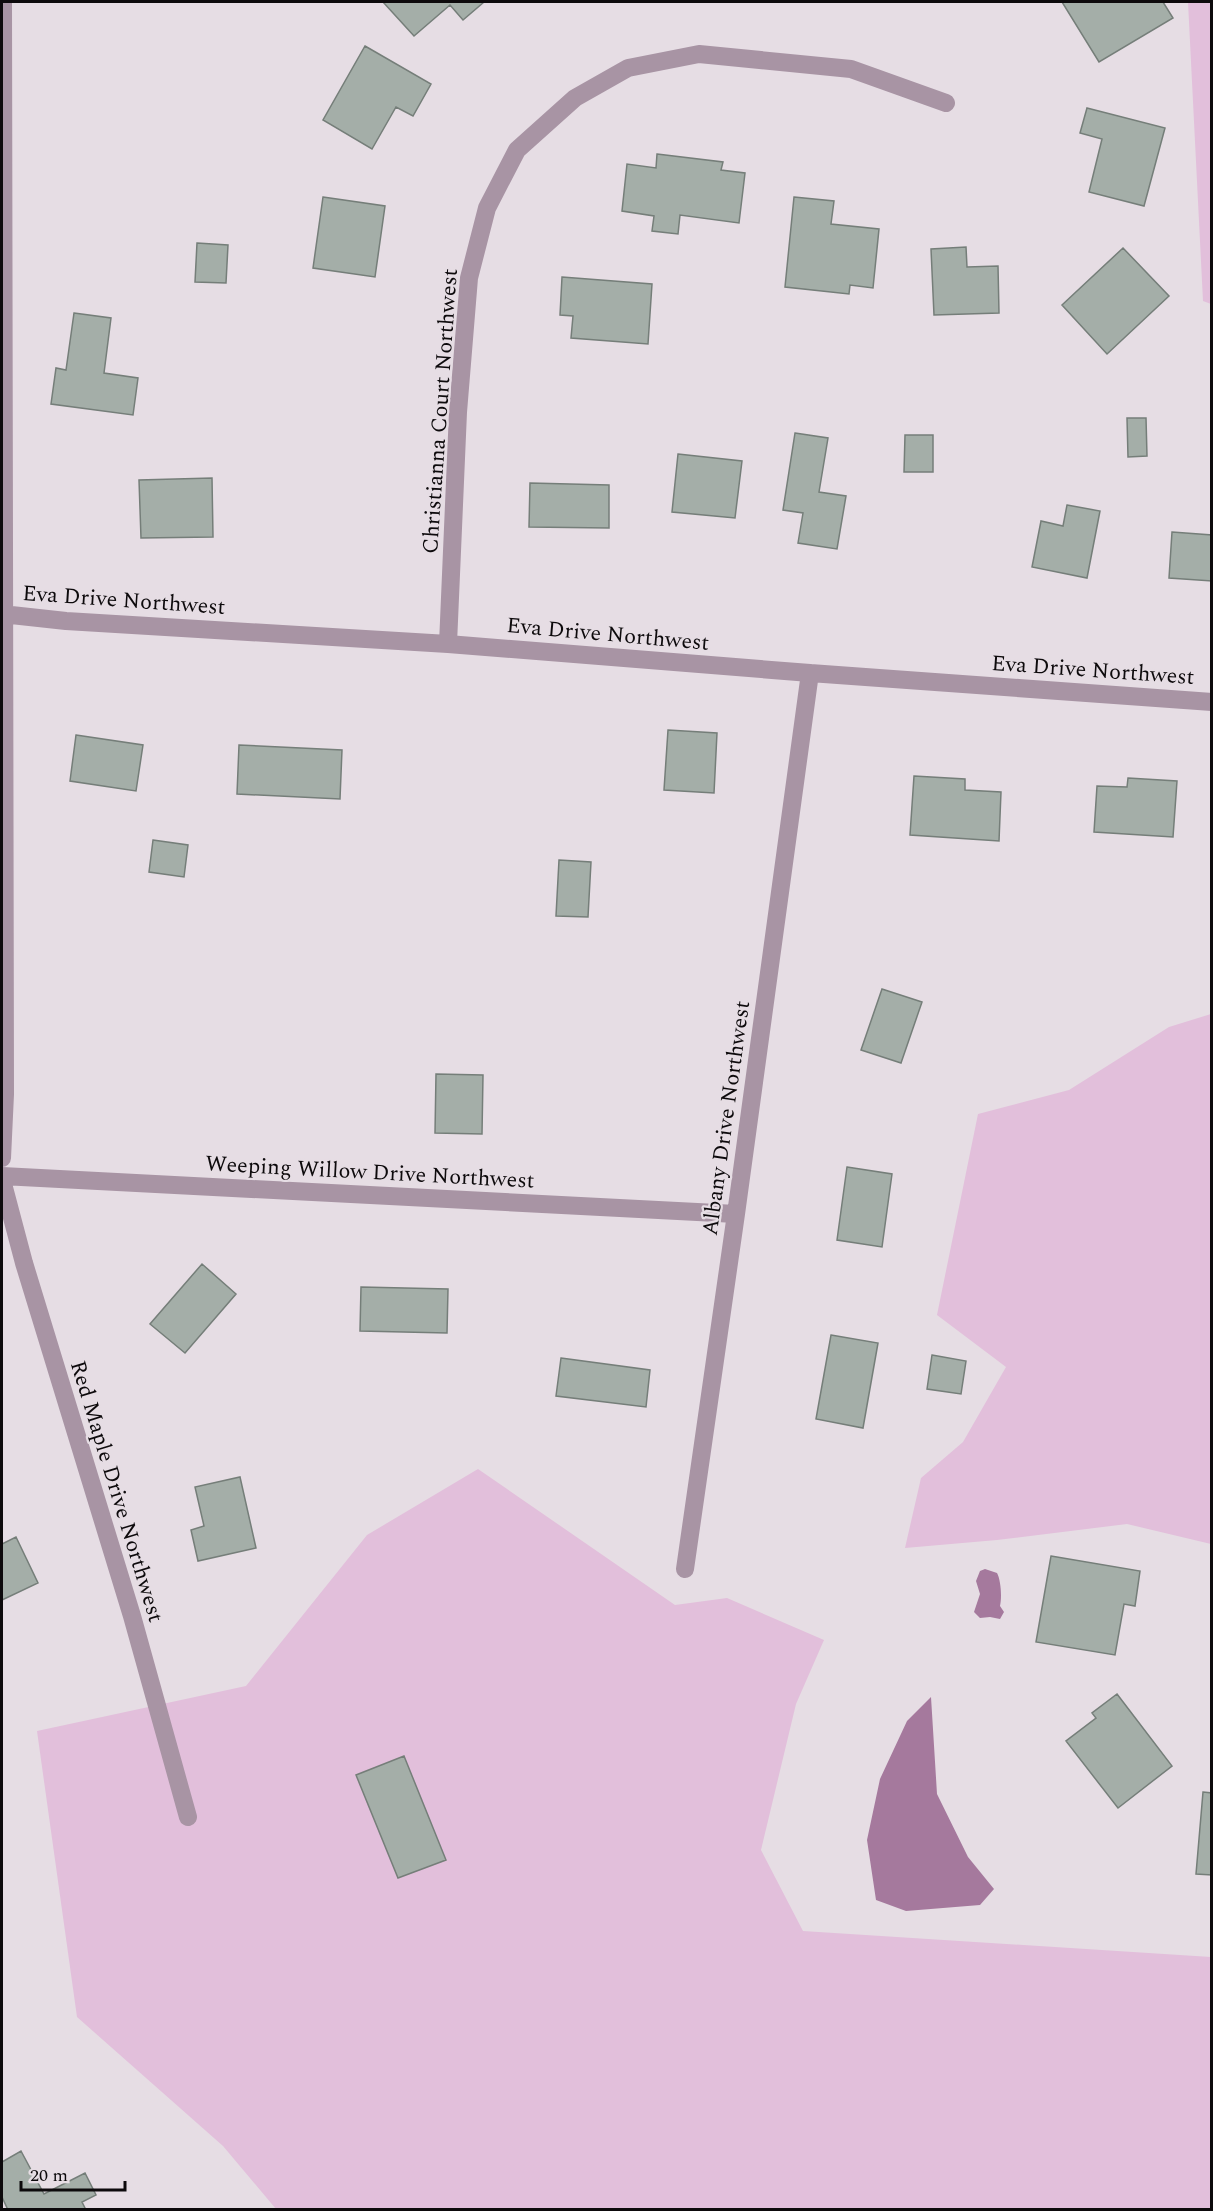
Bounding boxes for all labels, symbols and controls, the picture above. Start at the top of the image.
street label: Christianna Court Northwest [414,267,467,555]
street label: Eva Drive Northwest [21,577,227,624]
street label: Eva Drive Northwest [505,609,711,660]
street label: Eva Drive Northwest [990,647,1196,694]
street label: Albany Drive Northwest [694,998,759,1238]
street label: Weeping Willow Drive Northwest [205,1147,535,1198]
street label: Red Maple Drive Northwest [61,1356,172,1627]
scale bar [21,2154,124,2192]
text: 20 m [30,2162,68,2189]

